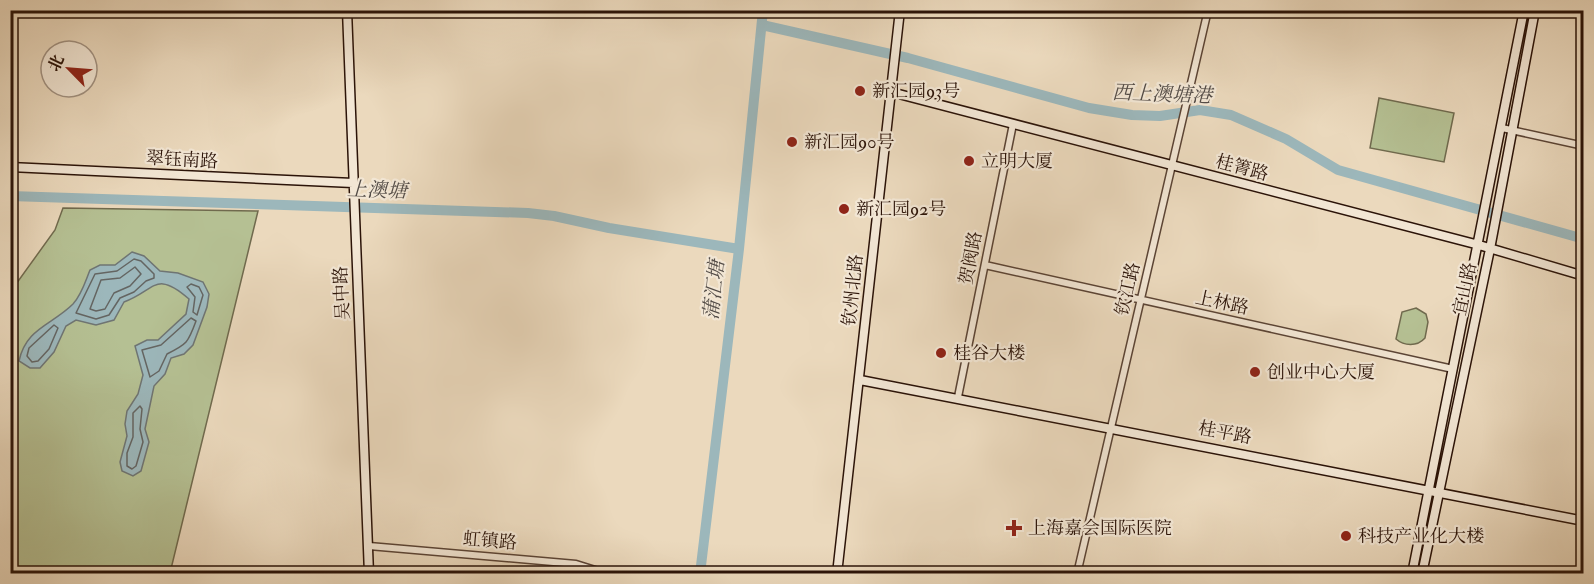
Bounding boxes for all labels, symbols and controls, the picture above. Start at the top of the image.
north arrow [39,39,99,99]
text: 北 [44,52,69,75]
place label: 新汇园93号 [872,80,960,103]
water label: 西上澳塘港 [1112,80,1215,108]
marker: 新汇园93号 [853,84,867,98]
place label: 新汇园90号 [804,131,894,154]
marker: 新汇园90号 [785,135,799,149]
street label: 翠钰南路 [145,147,219,173]
place label: 立明大厦 [981,150,1053,173]
street label: 桂箐路 [1213,150,1271,186]
marker: 立明大厦 [962,154,976,168]
water label: 上澳塘 [347,176,410,204]
place label: 新汇园92号 [856,198,946,221]
marker: 新汇园92号 [837,202,851,216]
street label: 贺阀路 [955,229,987,287]
street label: 钦州北路 [838,253,868,327]
water label: 蒲汇塘 [698,256,730,321]
street label: 钦江路 [1111,260,1145,318]
street label: 宜山路 [1448,260,1482,318]
street label: 吴中路 [329,265,355,321]
street label: 上林路 [1193,286,1251,320]
place label: 桂谷大楼 [953,342,1025,365]
marker: 桂谷大楼 [934,346,948,360]
place label: 创业中心大厦 [1267,361,1375,384]
marker: 创业中心大厦 [1248,365,1262,379]
street label: 桂平路 [1196,417,1254,449]
place label: 上海嘉会国际医院 [1028,517,1172,540]
marker: 上海嘉会国际医院 [1005,519,1023,537]
place label: 科技产业化大楼 [1358,525,1484,548]
street label: 虹镇路 [462,527,518,555]
marker: 科技产业化大楼 [1339,529,1353,543]

